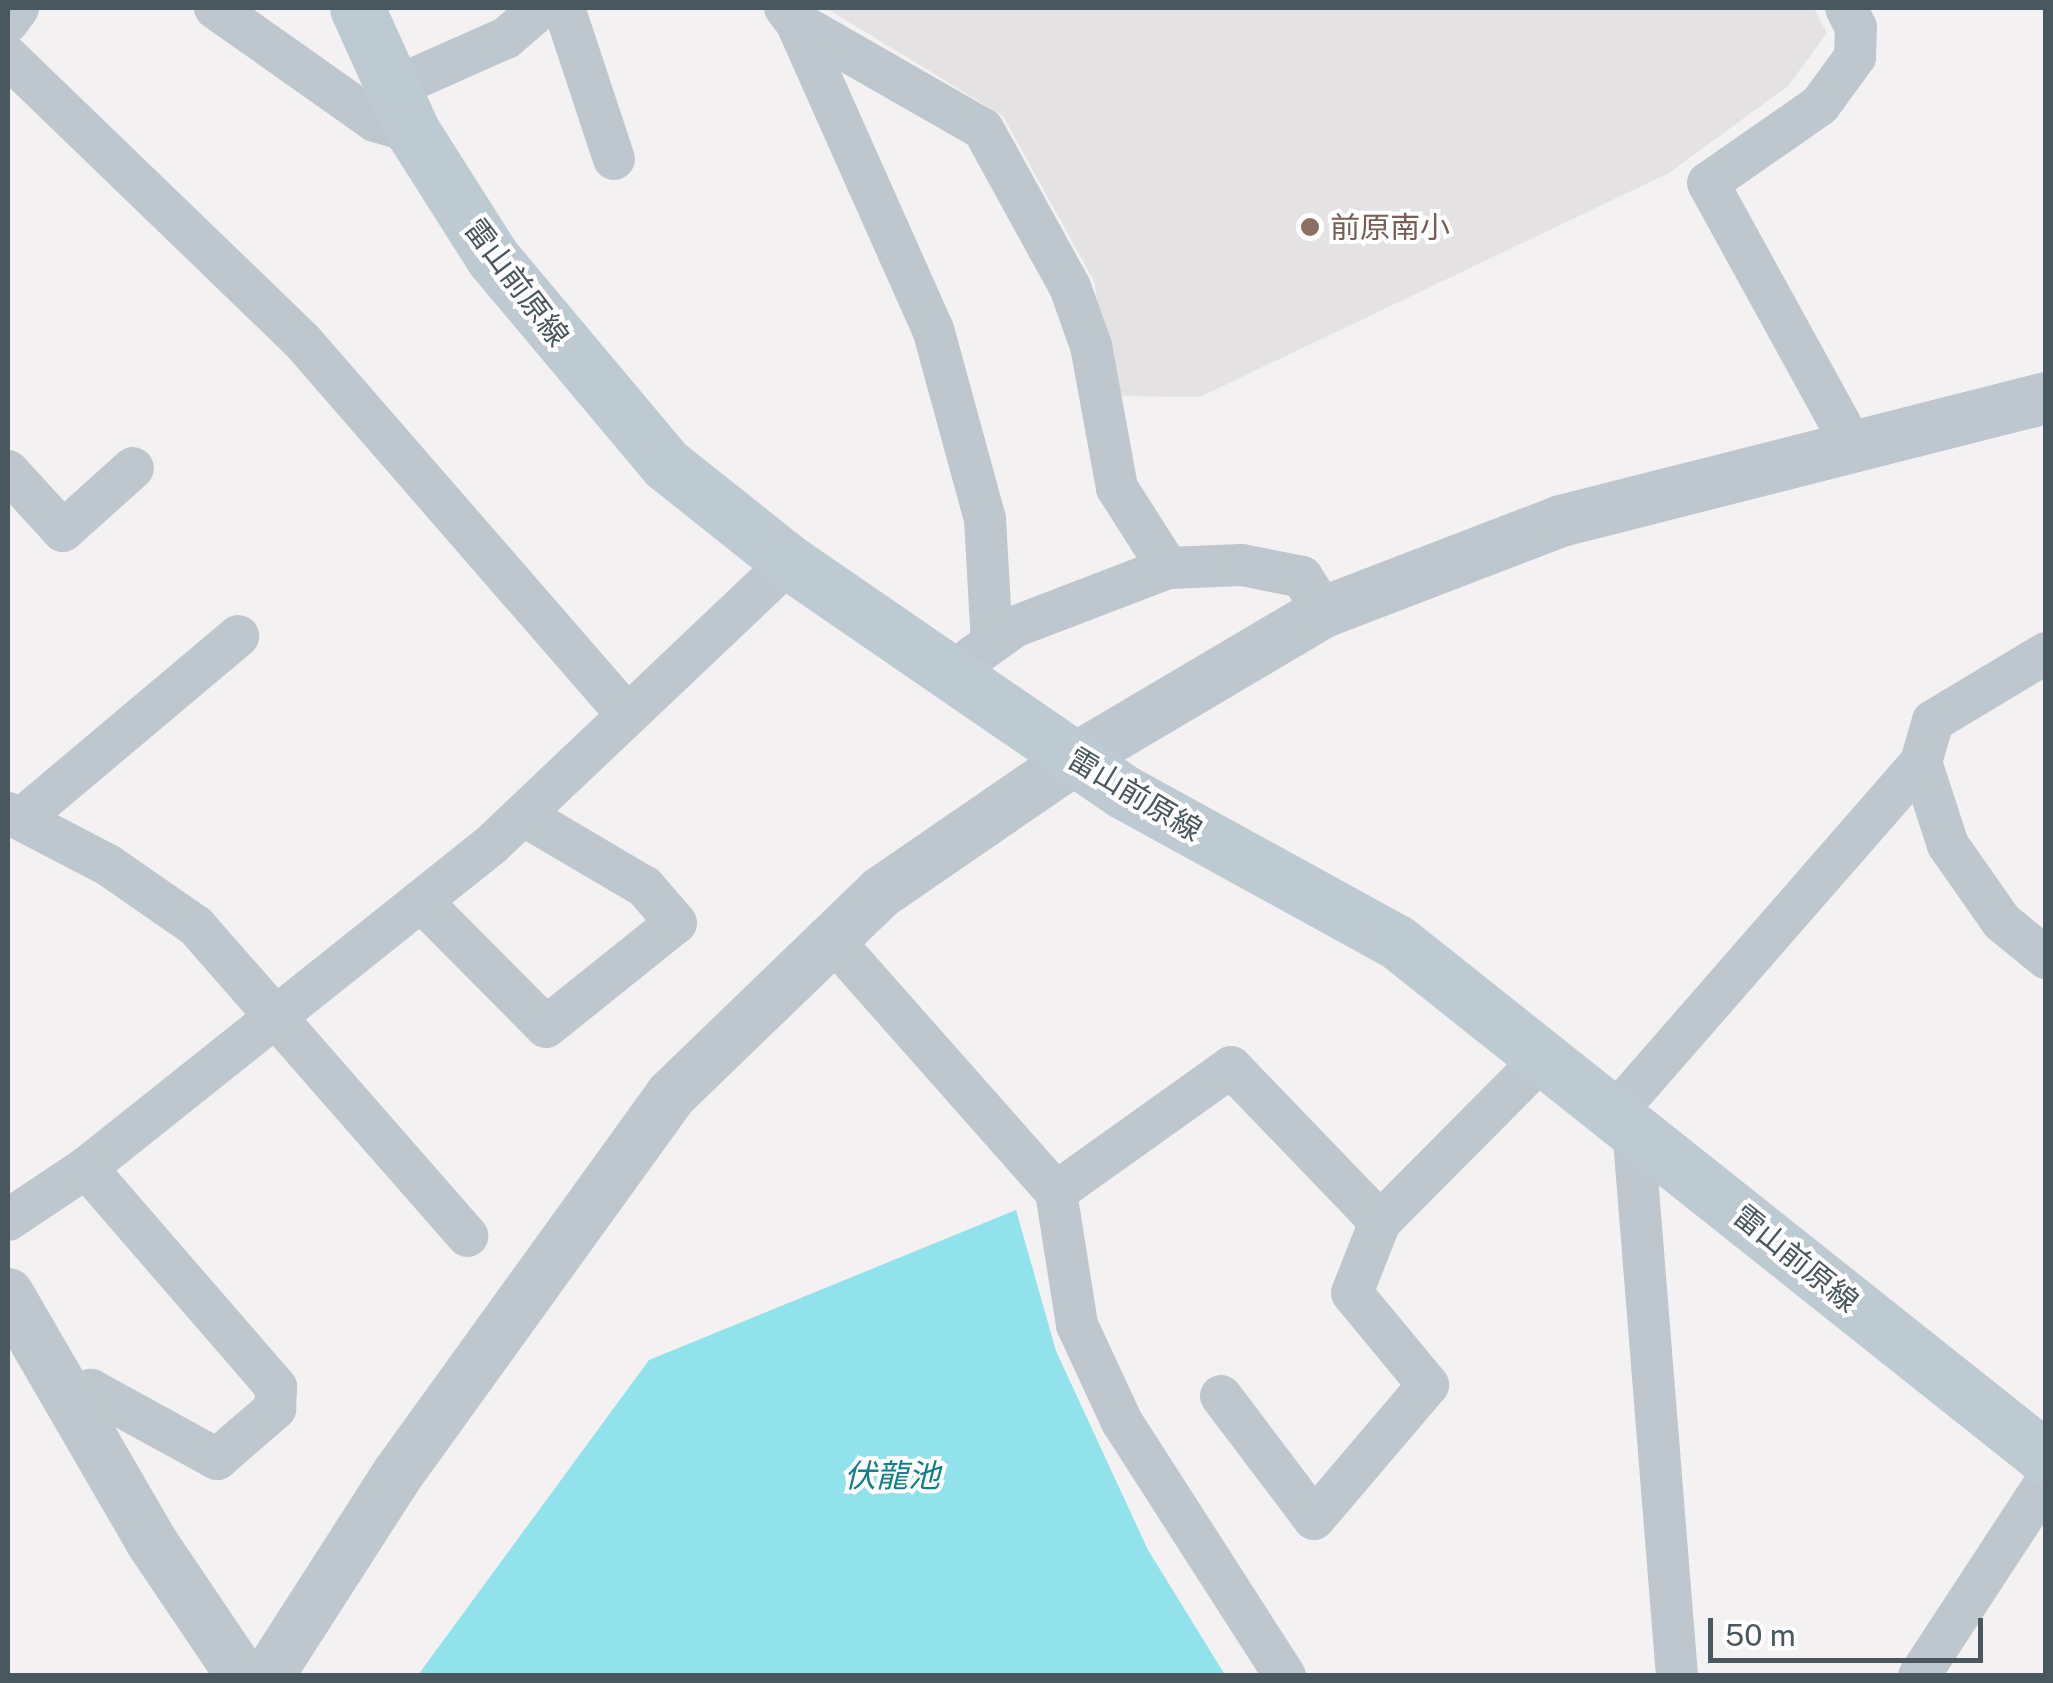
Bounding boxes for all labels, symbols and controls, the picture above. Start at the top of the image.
place label: 前原南小 [1330,209,1450,245]
street label: 雷山前原線 [457,211,577,353]
marker: 前原南小 [1299,216,1321,238]
street label: 雷山前原線 [1061,740,1209,848]
street label: 雷山前原線 [1726,1197,1866,1319]
water label: 伏龍池 [844,1457,940,1495]
scale bar [1713,1598,1988,1660]
text: 50 m [1725,1617,1796,1653]

